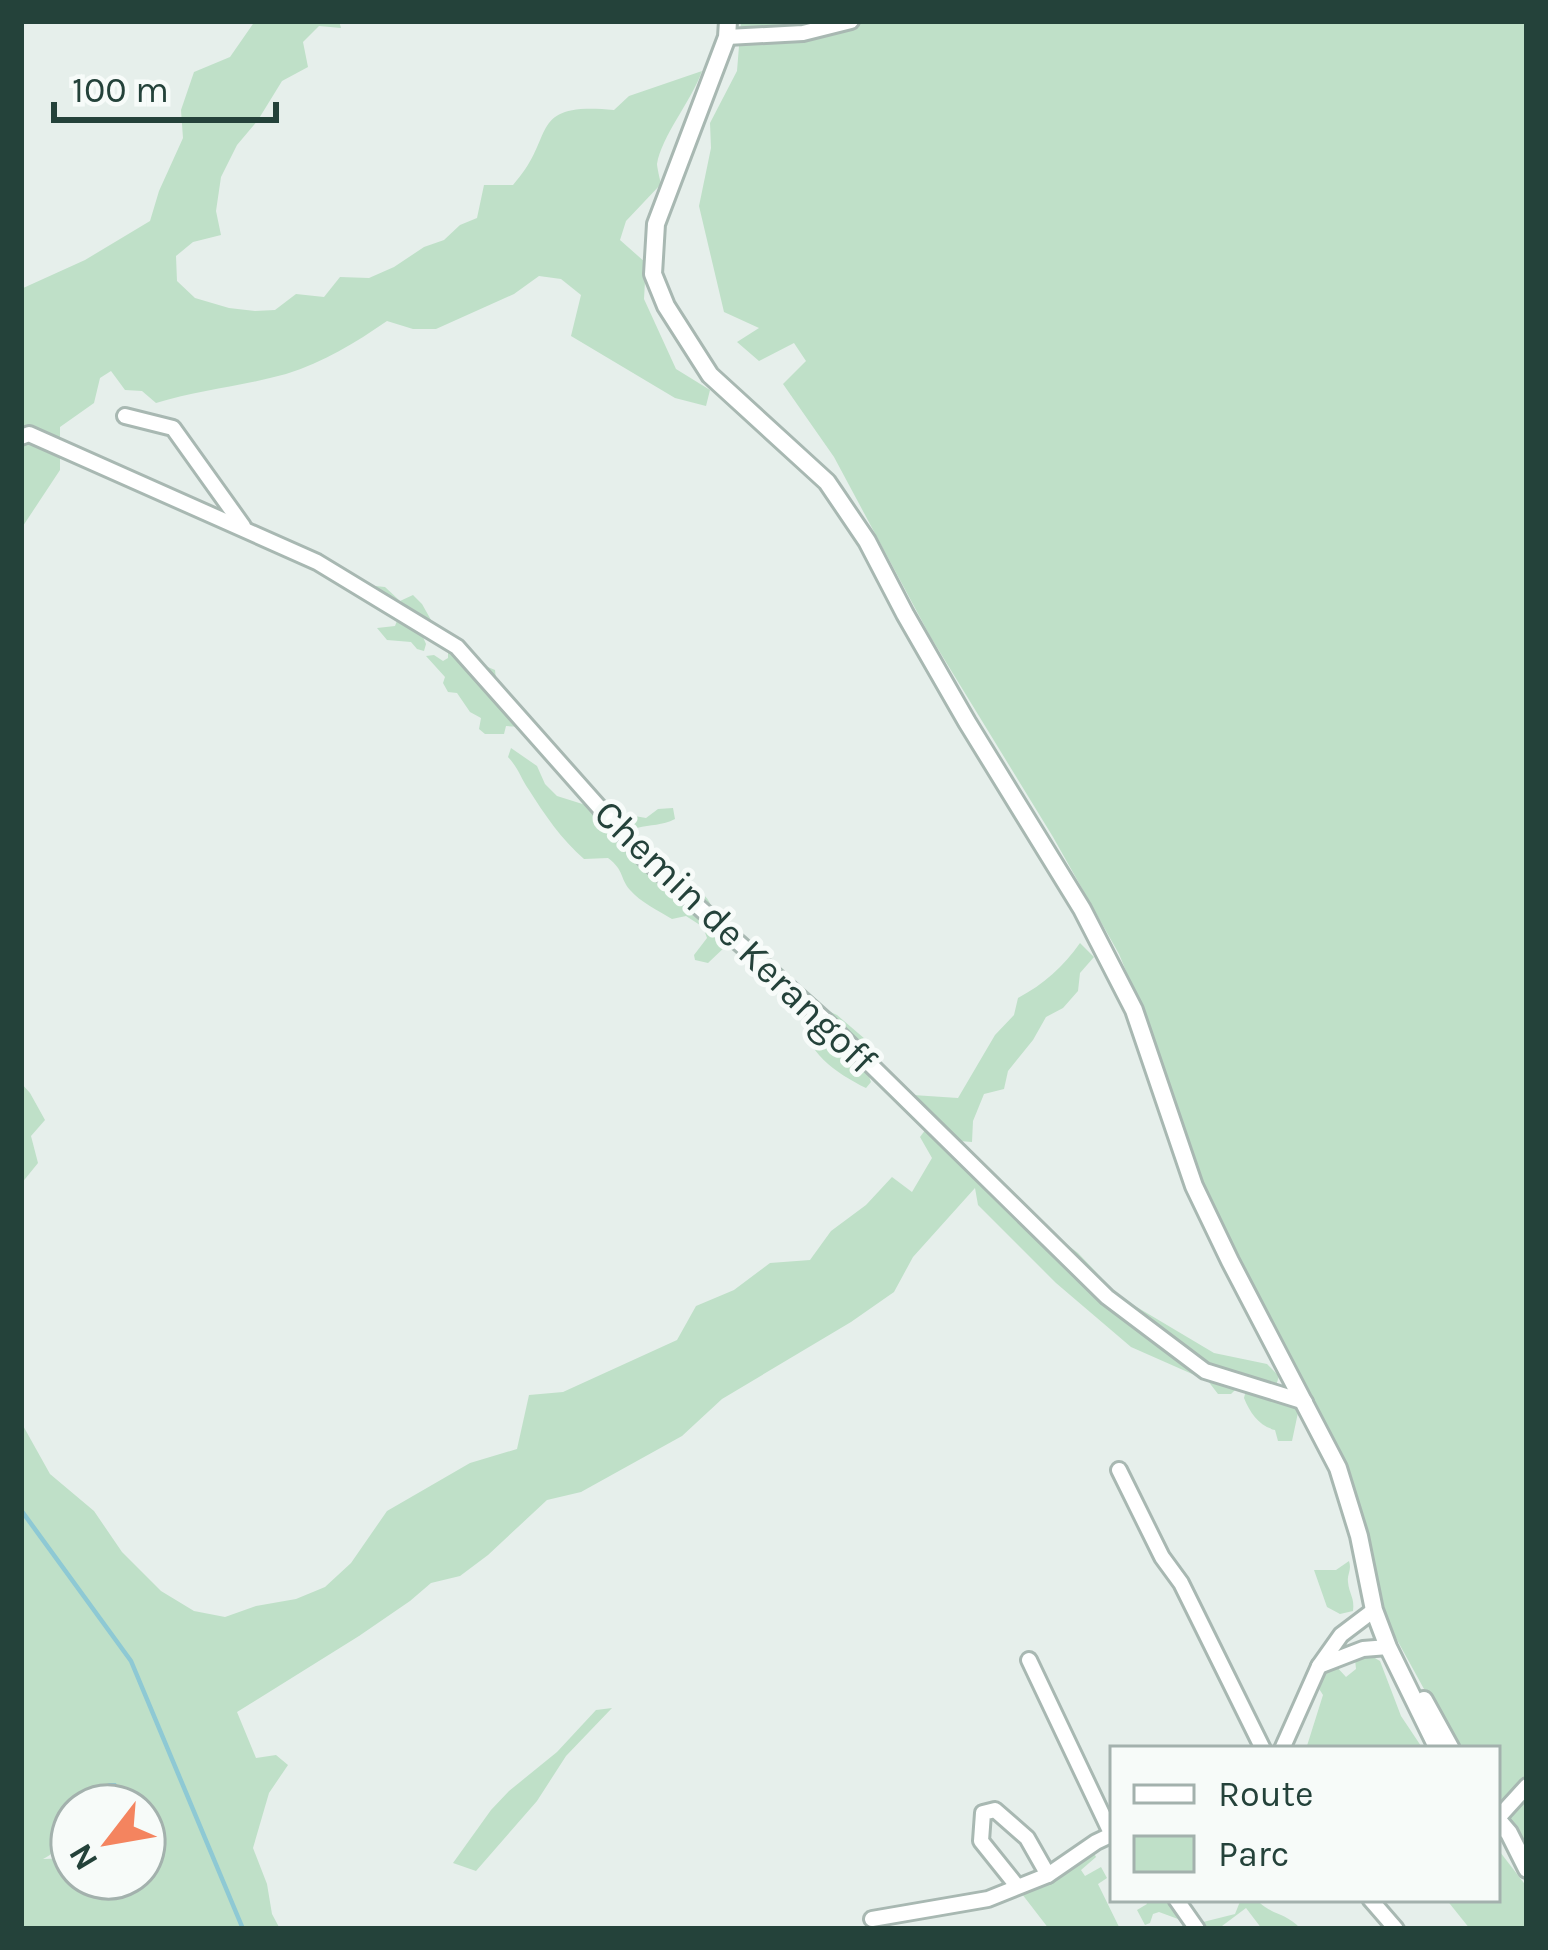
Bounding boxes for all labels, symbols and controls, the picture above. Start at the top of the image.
scale bar [54,48,276,122]
text: 100 m [72,69,169,111]
street label: Chemin de Kerangoff [585,790,886,1083]
legend [1110,1746,1500,1902]
text: Route [1218,1773,1314,1815]
north arrow [48,1782,168,1902]
text: Parc [1218,1833,1289,1875]
text: N [61,1837,106,1877]

